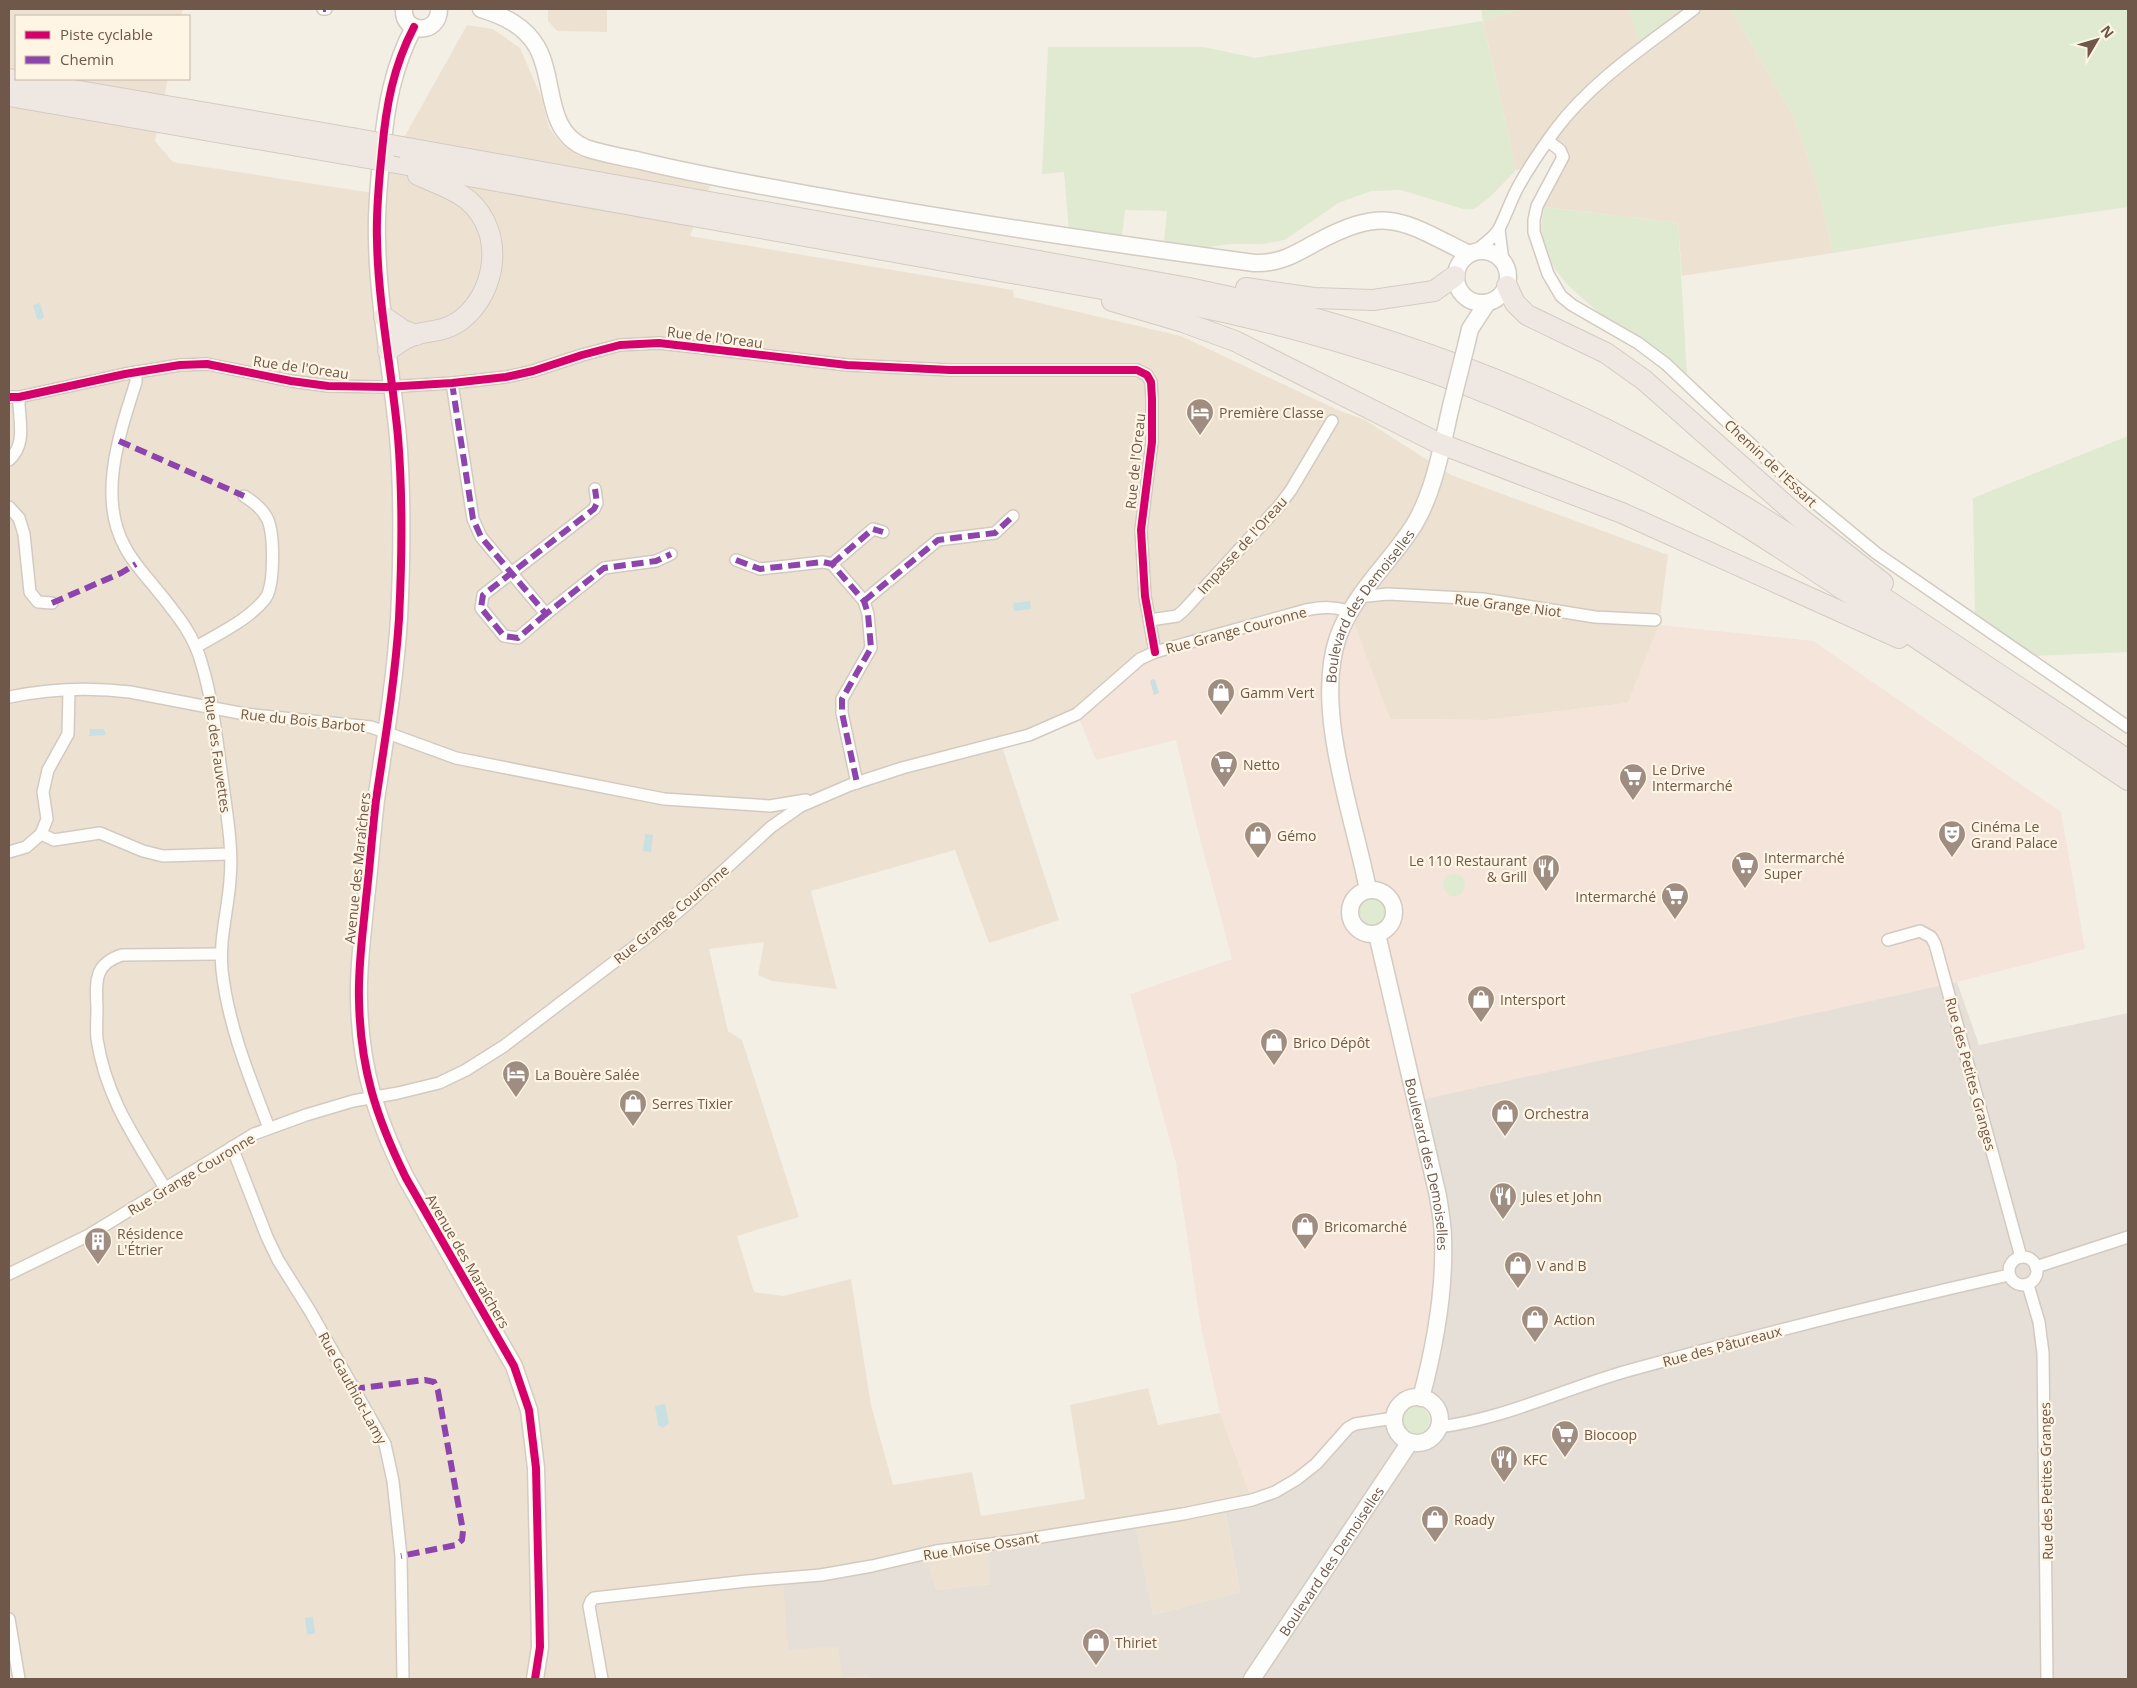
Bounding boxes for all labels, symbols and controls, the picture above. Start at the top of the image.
legend [15,15,190,80]
north arrow [2072,15,2122,65]
text: N [2097,21,2119,42]
text: Piste cyclable [60,24,153,44]
text: Chemin [60,49,114,69]
street label: Rue de l'Oreau [666,322,764,352]
street label: Rue de l'Oreau [252,351,350,383]
hotel icon: Première Classe [1185,397,1215,436]
place label: Première Classe [1219,403,1324,422]
street label: Rue de l'Oreau [1121,412,1149,510]
street label: Chemin de l'Essart [1721,415,1821,511]
street label: Impasse de l'Oreau [1193,492,1291,598]
street label: Boulevard des Demoiselles [1321,525,1418,684]
street label: Rue Grange Niot [1453,589,1563,621]
street label: Rue Grange Couronne [1163,602,1309,658]
shop icon: Gamm Vert [1206,677,1236,716]
place label: Gamm Vert [1240,683,1314,702]
street label: Rue des Fauvettes [200,694,236,814]
street label: Rue du Bois Barbot [240,704,366,736]
supermarket icon: Netto [1209,749,1239,788]
place label: Netto [1243,755,1280,774]
place label: Le Drive Intermarché [1652,760,1733,795]
supermarket icon: Le Drive Intermarché [1618,762,1648,801]
street label: Avenue des Maraîchers [340,791,374,945]
place label: Cinéma Le Grand Palace [1971,817,2058,852]
theatre icon: Cinéma Le Grand Palace [1937,819,1967,858]
shop icon: Gémo [1243,820,1273,859]
place label: Gémo [1277,826,1316,845]
place label: Intermarché Super [1764,848,1845,883]
supermarket icon: Intermarché Super [1730,850,1760,889]
place label: Le 110 Restaurant & Grill [1409,851,1527,886]
restaurant icon: Le 110 Restaurant & Grill [1531,853,1561,892]
street label: Rue Grange Couronne [609,860,733,968]
supermarket icon: Intermarché [1660,881,1690,920]
place label: Intermarché [1575,887,1656,906]
shop icon: Intersport [1466,984,1496,1023]
place label: Intersport [1500,990,1565,1009]
street label: Rue des Petites Granges [1941,995,2001,1153]
shop icon: Brico Dépôt [1259,1027,1289,1066]
place label: Brico Dépôt [1293,1033,1370,1052]
hotel icon: La Bouère Salée [501,1059,531,1098]
place label: La Bouère Salée [535,1065,640,1084]
street label: Boulevard des Demoiselles [1401,1076,1453,1251]
shop icon: Serres Tixier [618,1088,648,1127]
place label: Serres Tixier [652,1094,733,1113]
shop icon: Orchestra [1490,1098,1520,1137]
place label: Orchestra [1524,1104,1589,1123]
street label: Rue Grange Couronne [124,1128,258,1220]
restaurant icon: Jules et John [1488,1181,1518,1220]
place label: Jules et John [1520,1187,1602,1206]
street label: Avenue des Maraîchers [422,1190,514,1332]
shop icon: Bricomarché [1290,1211,1320,1250]
place label: Bricomarché [1324,1217,1407,1236]
place label: Résidence L'Étrier [117,1224,183,1259]
building icon: Résidence L'Étrier [83,1226,113,1265]
shop icon: V and B [1503,1250,1533,1289]
place label: V and B [1537,1256,1587,1275]
shop icon: Action [1520,1304,1550,1343]
place label: Action [1554,1310,1595,1329]
street label: Rue des Pâtureaux [1660,1321,1784,1371]
street label: Rue Gauthiot-Lamy [314,1329,392,1448]
street label: Rue des Petites Granges [2035,1402,2057,1560]
supermarket icon: Biocoop [1550,1419,1580,1458]
place label: Biocoop [1584,1425,1637,1444]
restaurant icon: KFC [1489,1444,1519,1483]
place label: KFC [1523,1450,1548,1469]
street label: Boulevard des Demoiselles [1274,1482,1388,1639]
shop icon: Roady [1420,1504,1450,1543]
place label: Roady [1454,1510,1495,1529]
street label: Rue Moïse Ossant [922,1527,1040,1565]
shop icon: Thiriet [1081,1627,1111,1666]
place label: Thiriet [1115,1633,1157,1652]

